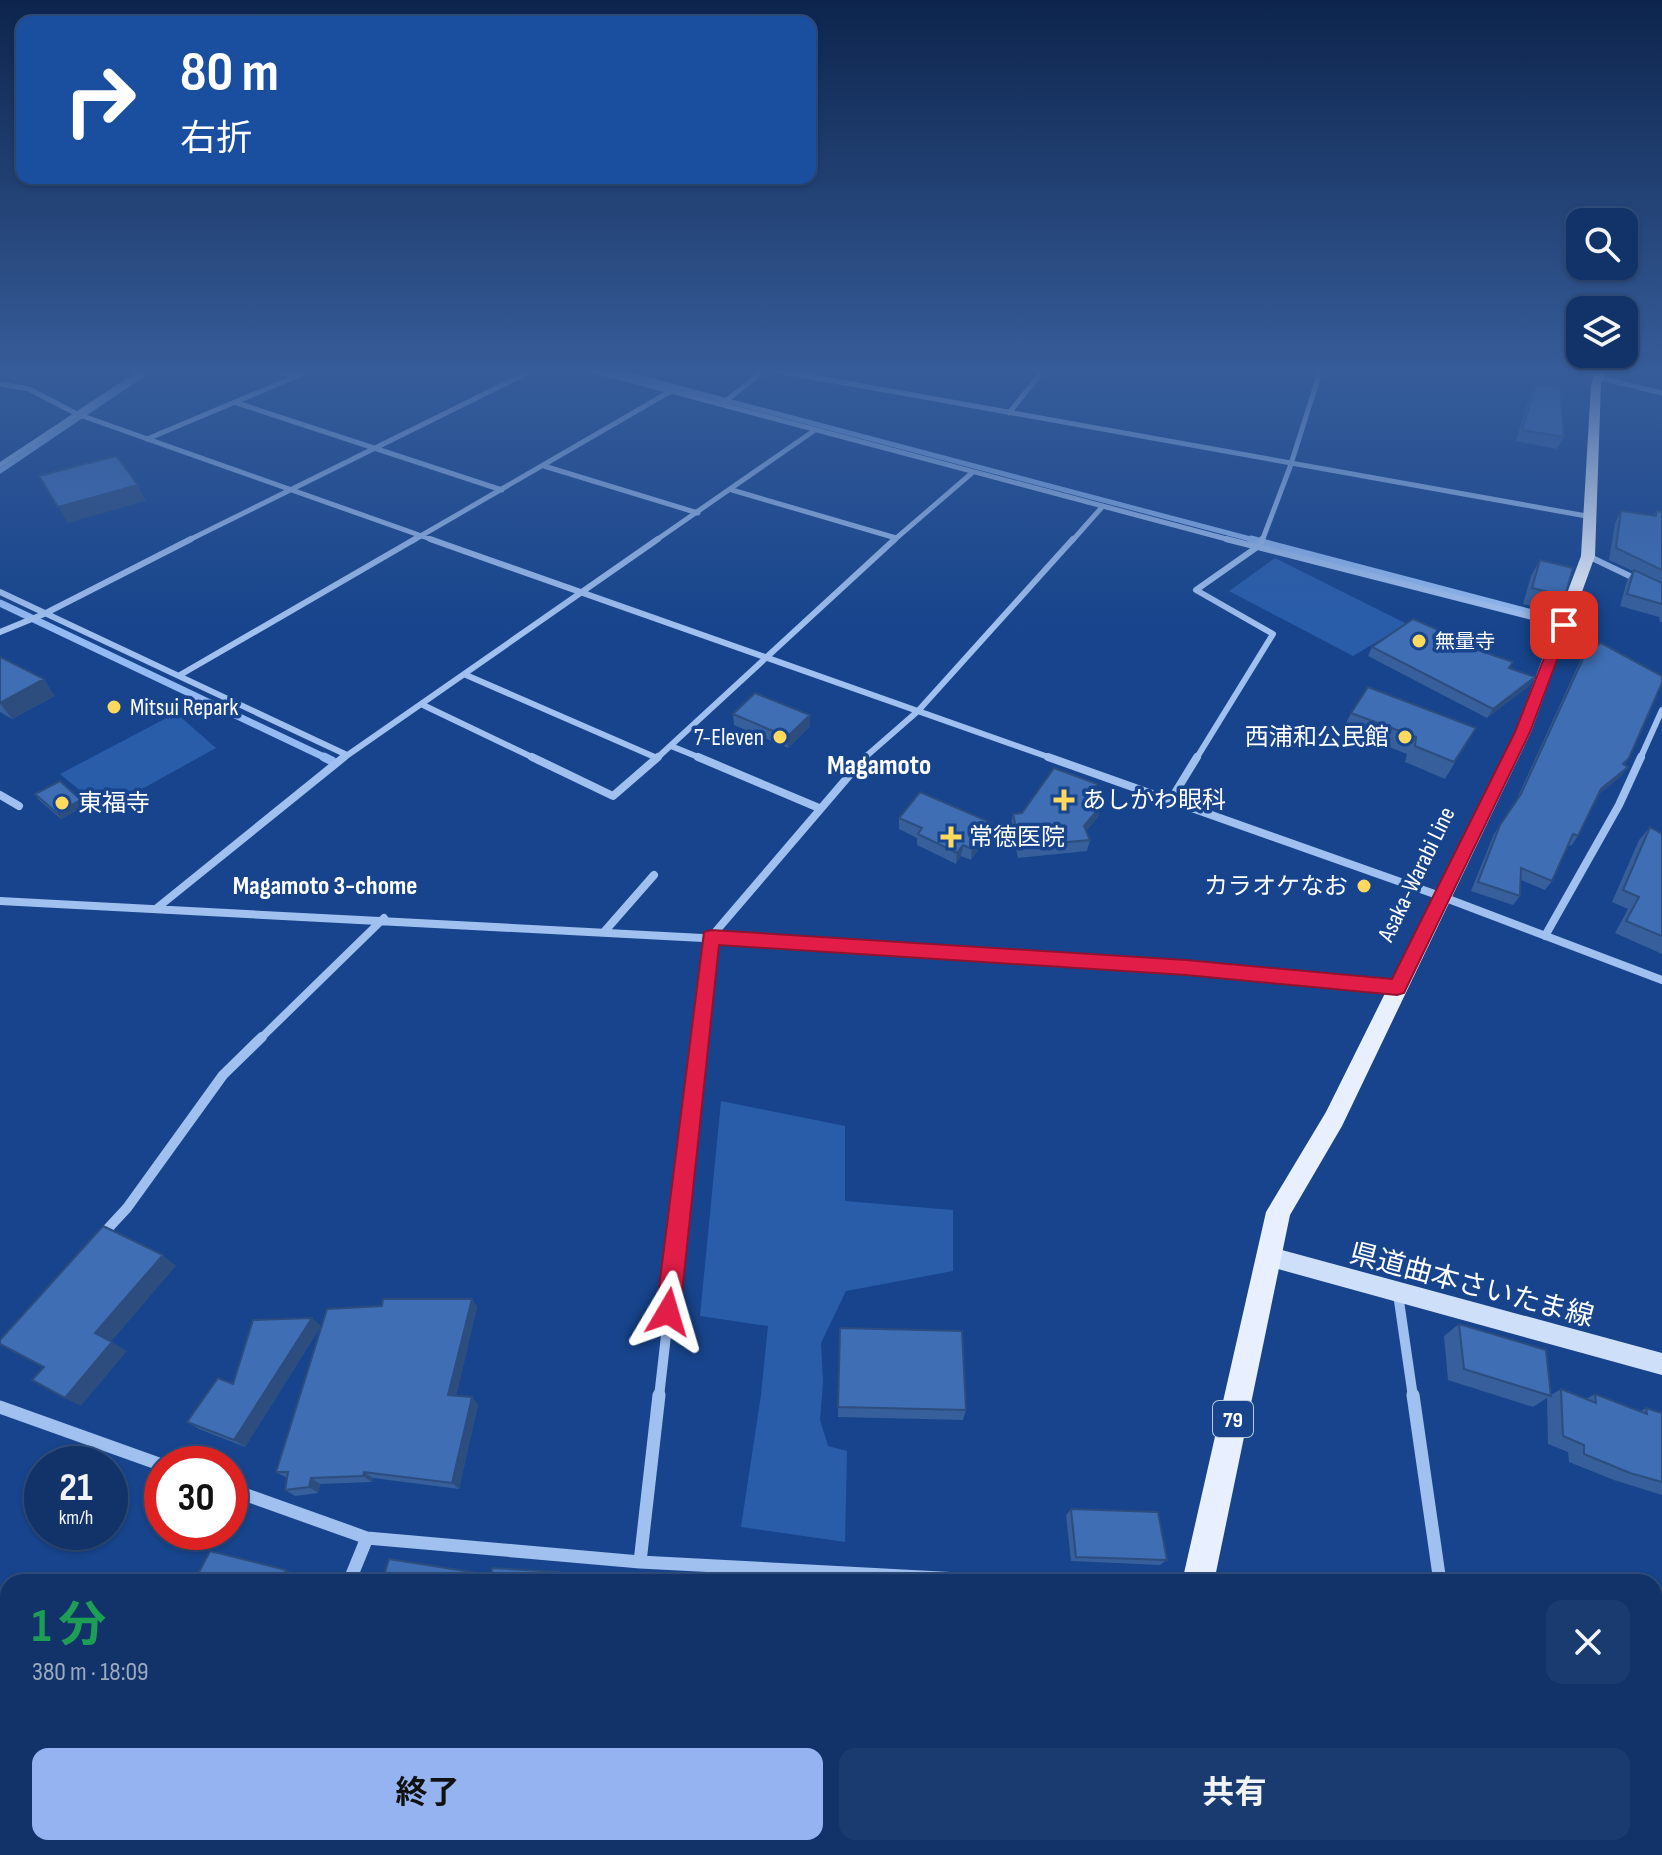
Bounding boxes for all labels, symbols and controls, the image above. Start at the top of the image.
text: 80 m [180,40,279,107]
icon: right [48,48,152,152]
text: 右折 [180,118,252,161]
map controls [1566,208,1638,368]
button: search [1566,208,1638,280]
button: layers [1566,296,1638,368]
pin [1530,591,1598,659]
icon: arrive [1542,603,1586,647]
place label: 無量寺 [1435,630,1495,654]
marker: 無量寺 [1410,632,1428,650]
place label: Mitsui Repark [130,693,238,722]
marker: Mitsui Repark [105,698,123,716]
place label: 7-Eleven [694,723,764,752]
place label: 西浦和公民館 [1245,723,1389,752]
marker: 7-Eleven [771,728,789,746]
marker: 西浦和公民館 [1396,728,1414,746]
district label: Magamoto [827,749,931,782]
place label: あしかわ眼科 [1082,786,1226,815]
place label: 東福寺 [78,789,150,818]
marker: あしかわ眼科 [1053,789,1075,811]
marker: 東福寺 [53,794,71,812]
street label: Asaka-Warabi Line [1371,802,1462,947]
place label: 常徳医院 [969,823,1065,852]
marker: 常徳医院 [940,826,962,848]
district label: Magamoto 3-chome [233,871,417,902]
place label: カラオケなお [1204,872,1348,901]
marker: カラオケなお [1355,877,1373,895]
street label: 県道曲本さいたま線 [1346,1237,1597,1334]
position arrow [626,1270,710,1354]
road number: 79 [1213,1401,1253,1437]
speed limit sign: 30 [144,1446,248,1550]
text: 21 [59,1464,93,1512]
text: km/h [59,1506,93,1530]
text: 1 分 [32,1598,106,1655]
button: close [1546,1600,1630,1684]
text: 380 m · 18:09 [32,1657,149,1688]
button: 終了 [32,1748,823,1840]
button: 共有 [839,1748,1630,1840]

